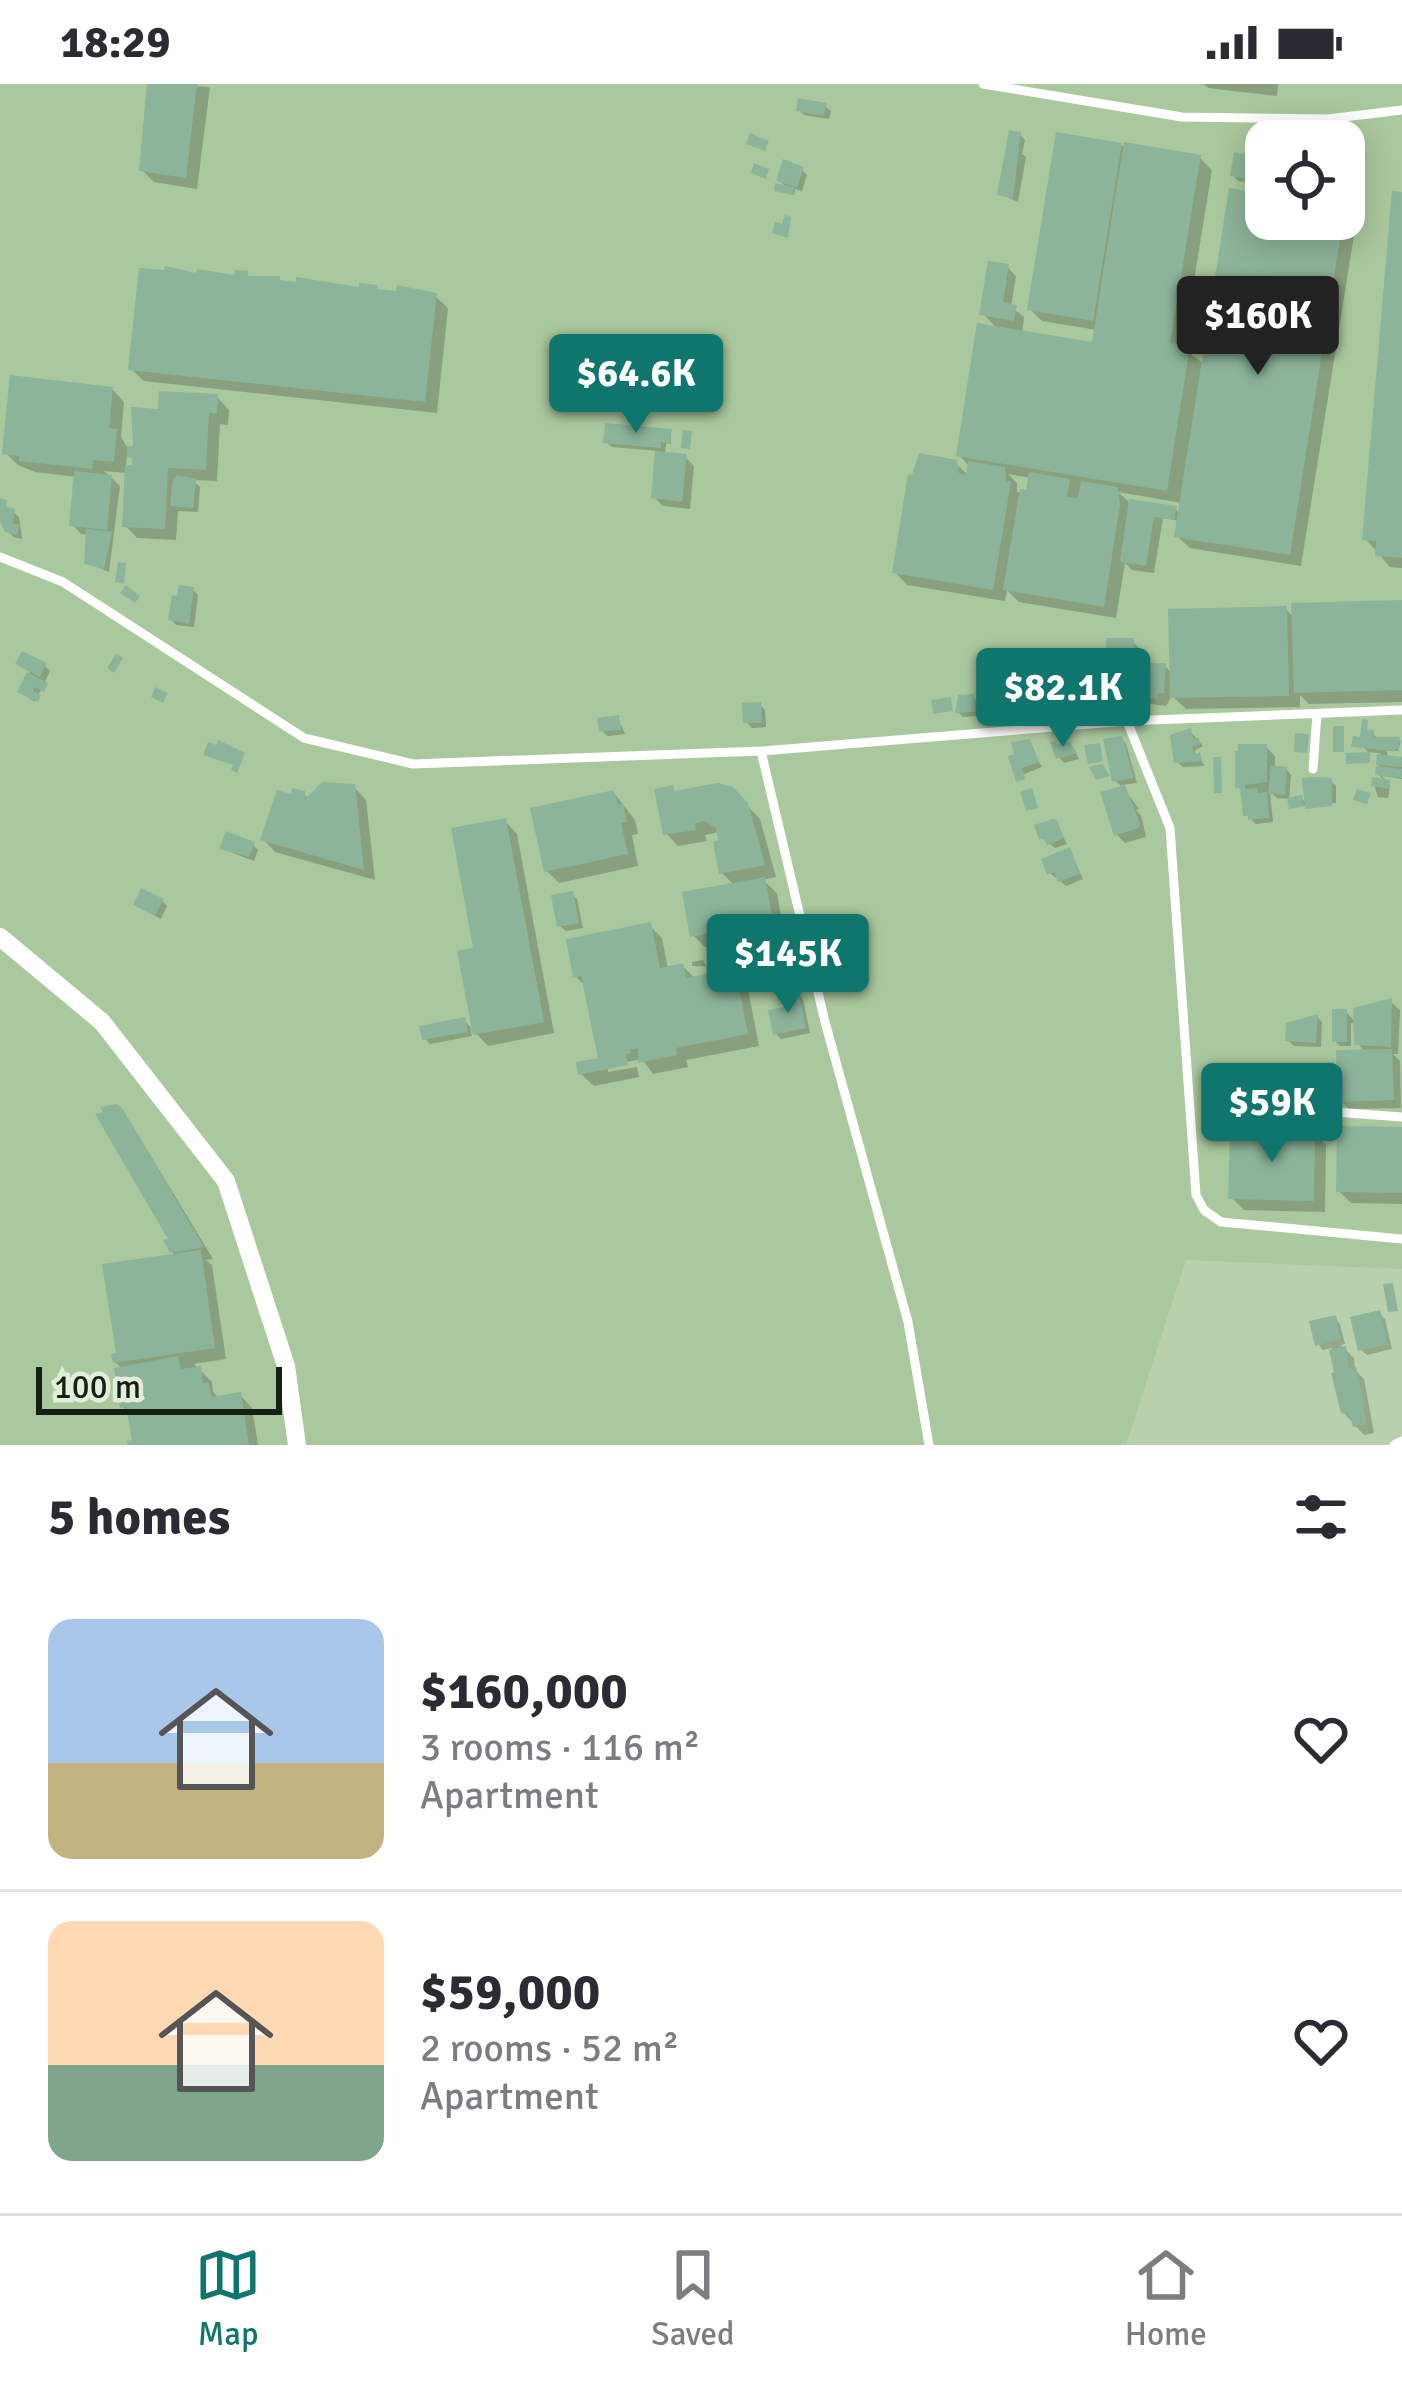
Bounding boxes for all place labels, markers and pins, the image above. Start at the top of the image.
pin: $160K [1174,276,1342,378]
pin: $64.6K [538,334,734,436]
pin: $82.1K [965,648,1161,750]
pin: $145K [704,914,872,1016]
pin: $59K [1201,1063,1343,1165]

